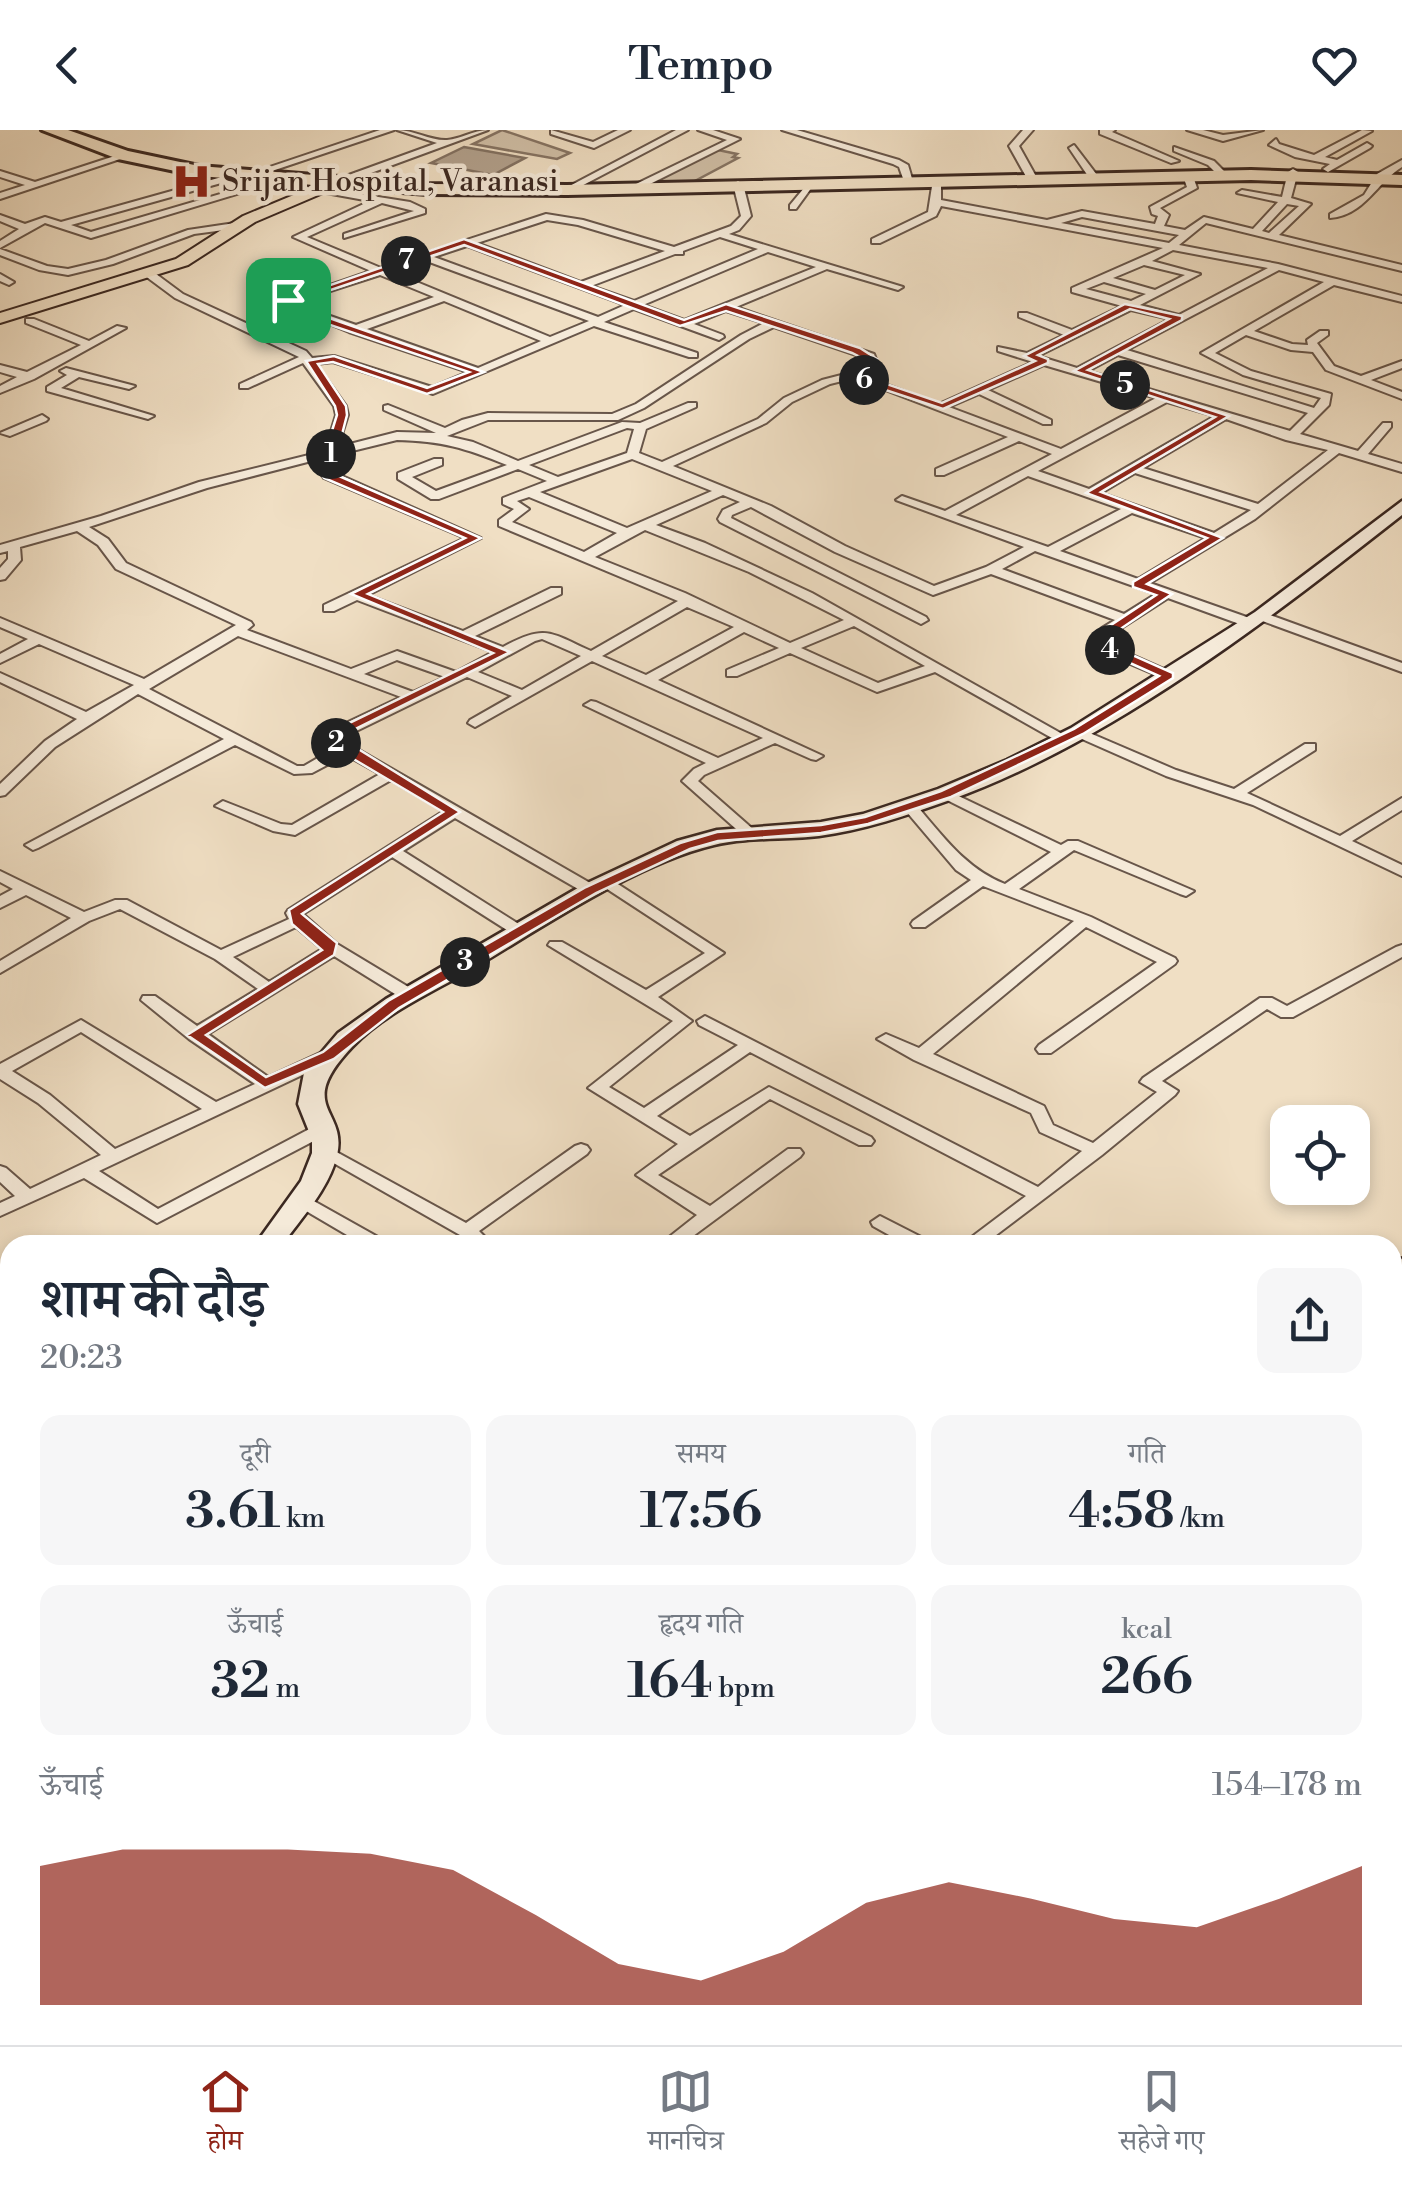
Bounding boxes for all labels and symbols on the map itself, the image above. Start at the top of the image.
hospital icon: Srijan Hospital, Varanasi [171,160,213,202]
place label: Srijan Hospital, Varanasi [222,163,559,201]
pin: 7 [381,236,431,286]
pin [246,258,331,343]
pin: 6 [839,355,889,405]
pin: 5 [1100,360,1150,410]
pin: 1 [306,429,356,479]
pin: 4 [1085,625,1135,675]
pin: 2 [311,718,361,768]
pin: 3 [440,937,490,987]

